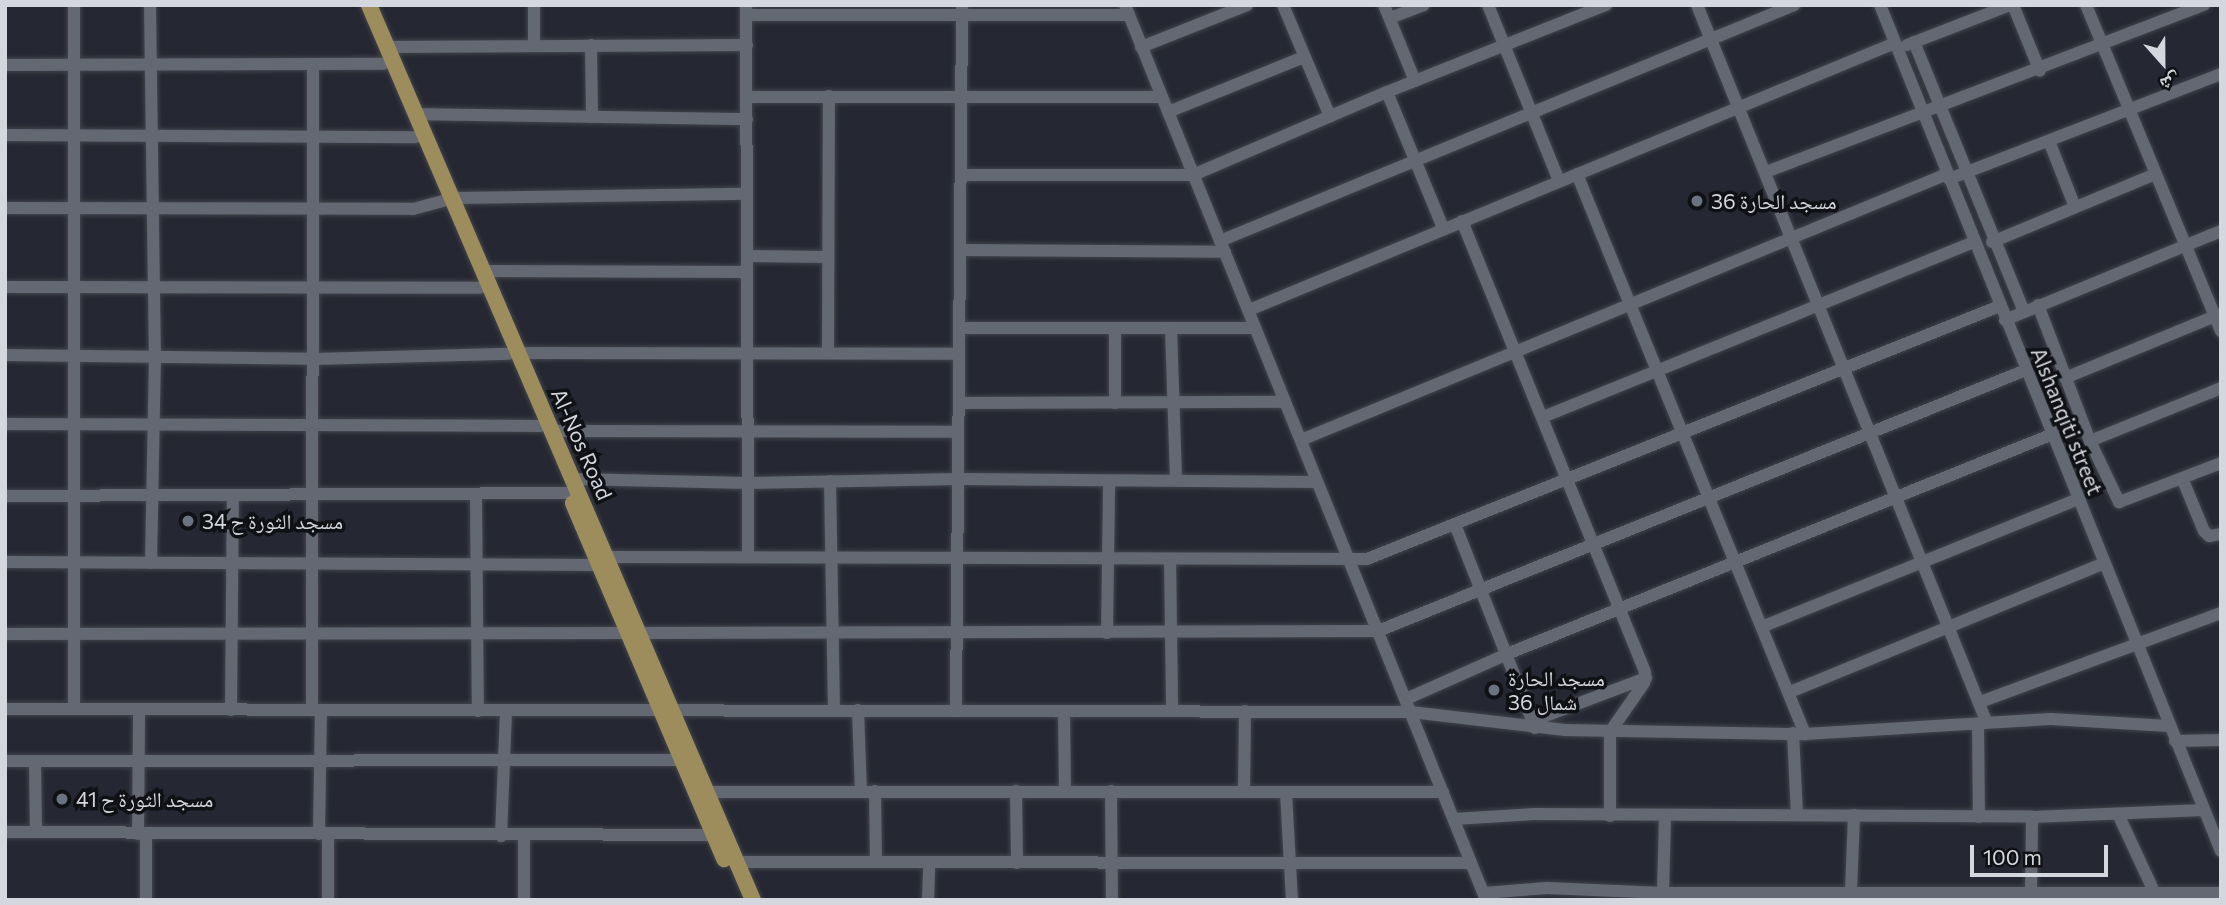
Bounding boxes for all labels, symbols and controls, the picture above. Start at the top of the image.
north arrow [2128,28,2198,98]
text: ش [2157,69,2184,97]
place label: مسجد الحارة 36 [1711,188,1837,214]
marker: مسجد الحارة 36 [1689,193,1705,209]
street label: Alshanqiti street [2026,344,2108,498]
street label: Al-Nos Road [546,384,618,504]
place label: مسجد الثورة ح 34 [202,508,343,534]
marker: مسجد الثورة ح 34 [180,513,196,529]
place label: مسجد الحارة 36 شمال [1508,665,1605,715]
marker: مسجد الحارة 36 شمال [1486,682,1502,698]
place label: مسجد الثورة ح 41 [76,786,213,812]
marker: مسجد الثورة ح 41 [54,791,70,807]
scale bar [1974,832,2112,876]
text: 100 m [1983,844,2042,869]

